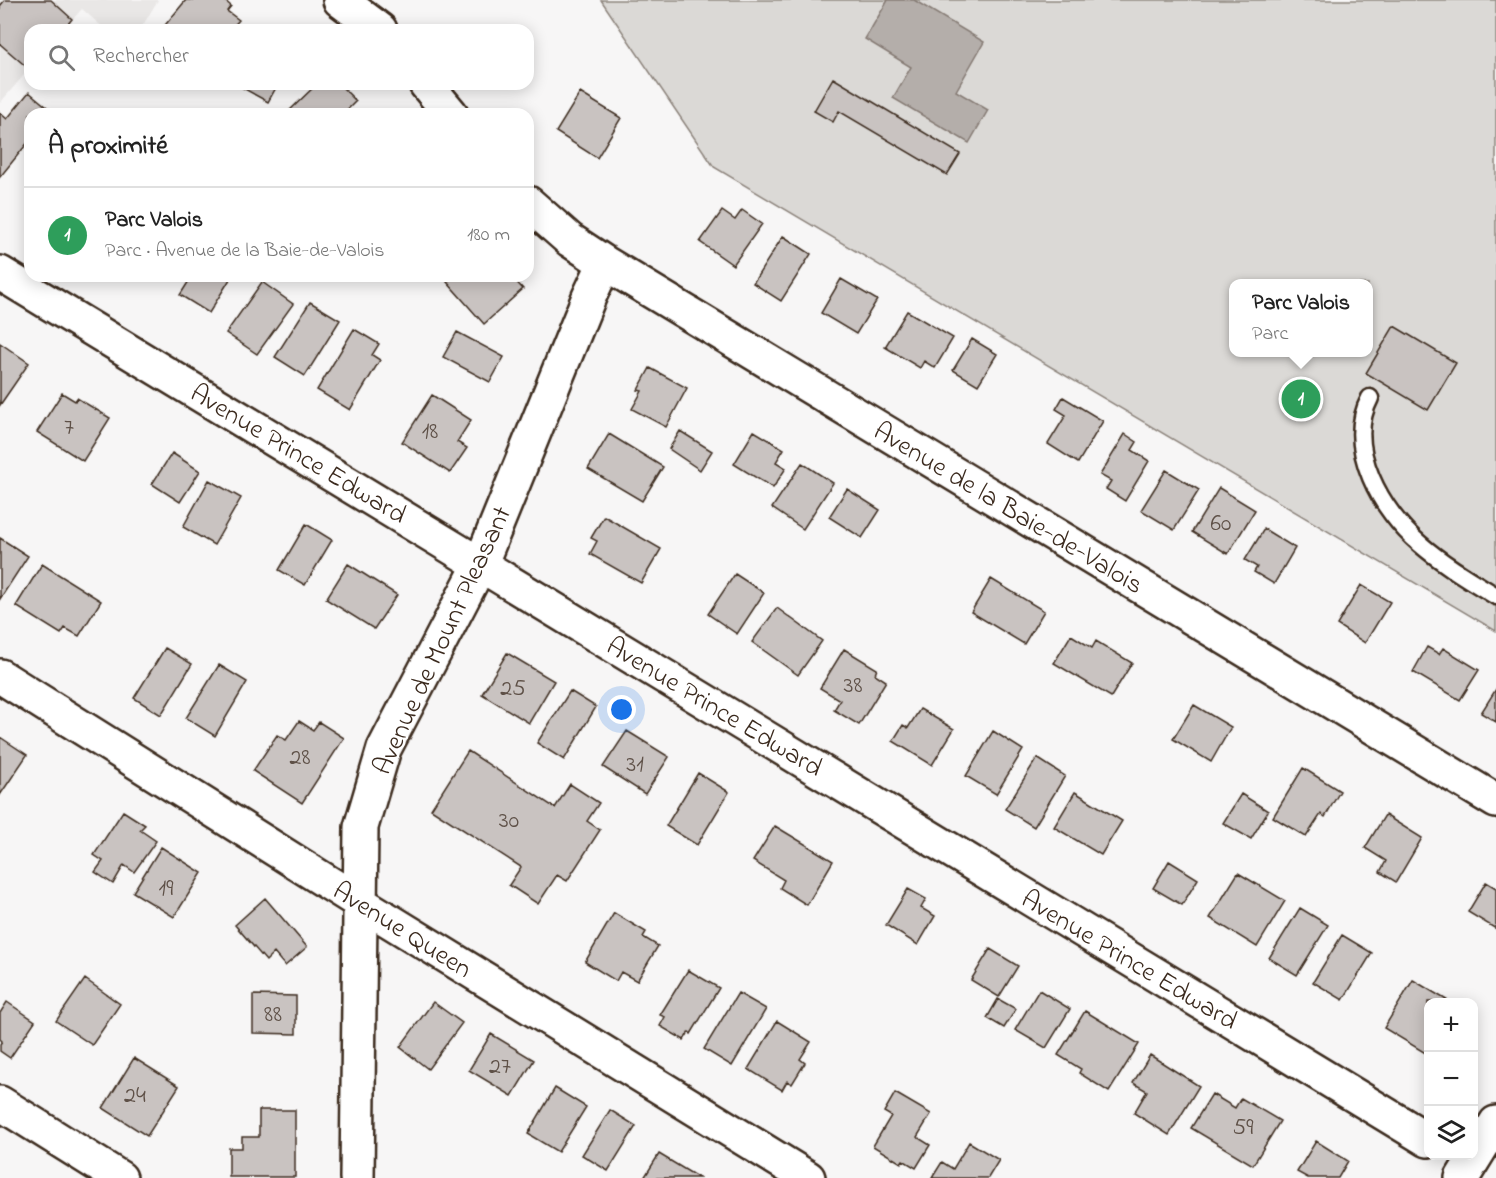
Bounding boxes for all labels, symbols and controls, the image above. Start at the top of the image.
search box [24,24,534,90]
icon: search [45,41,78,74]
text: Rechercher [93,41,189,73]
text: À proximité [48,128,168,166]
text: Parc Valois [105,205,203,237]
text: 1 [64,221,71,250]
text: 180 m [467,221,510,250]
text: Parc · Avenue de la Baie-de-Valois [105,237,384,266]
popup [1229,279,1373,357]
text: Parc Valois [1252,288,1350,320]
text: Parc [1252,320,1288,349]
street label: Avenue Prince Edward [182,375,413,535]
pin: 1 [1282,376,1320,422]
house number: 7 [64,411,74,446]
street label: Avenue de la Baie-de-Valois [865,413,1150,605]
house number: 18 [422,415,438,450]
street label: Avenue de Mount Pleasant [364,500,523,782]
house number: 60 [1211,507,1231,542]
street label: Avenue Prince Edward [598,628,829,788]
house number: 38 [844,669,862,704]
house number: 25 [500,672,526,707]
your location [607,695,636,724]
house number: 28 [290,741,310,776]
house number: 31 [626,748,644,783]
house number: 30 [499,804,519,839]
house number: 19 [159,872,174,907]
street label: Avenue Queen [324,873,479,989]
street label: Avenue Prince Edward [1013,881,1244,1041]
house number: 88 [264,998,282,1033]
map controls [1424,998,1478,1160]
button: + [1424,998,1478,1052]
house number: 27 [489,1050,511,1085]
button: − [1424,1052,1478,1106]
house number: 24 [124,1079,146,1114]
button: layers [1424,1106,1478,1160]
house number: 59 [1233,1111,1254,1146]

